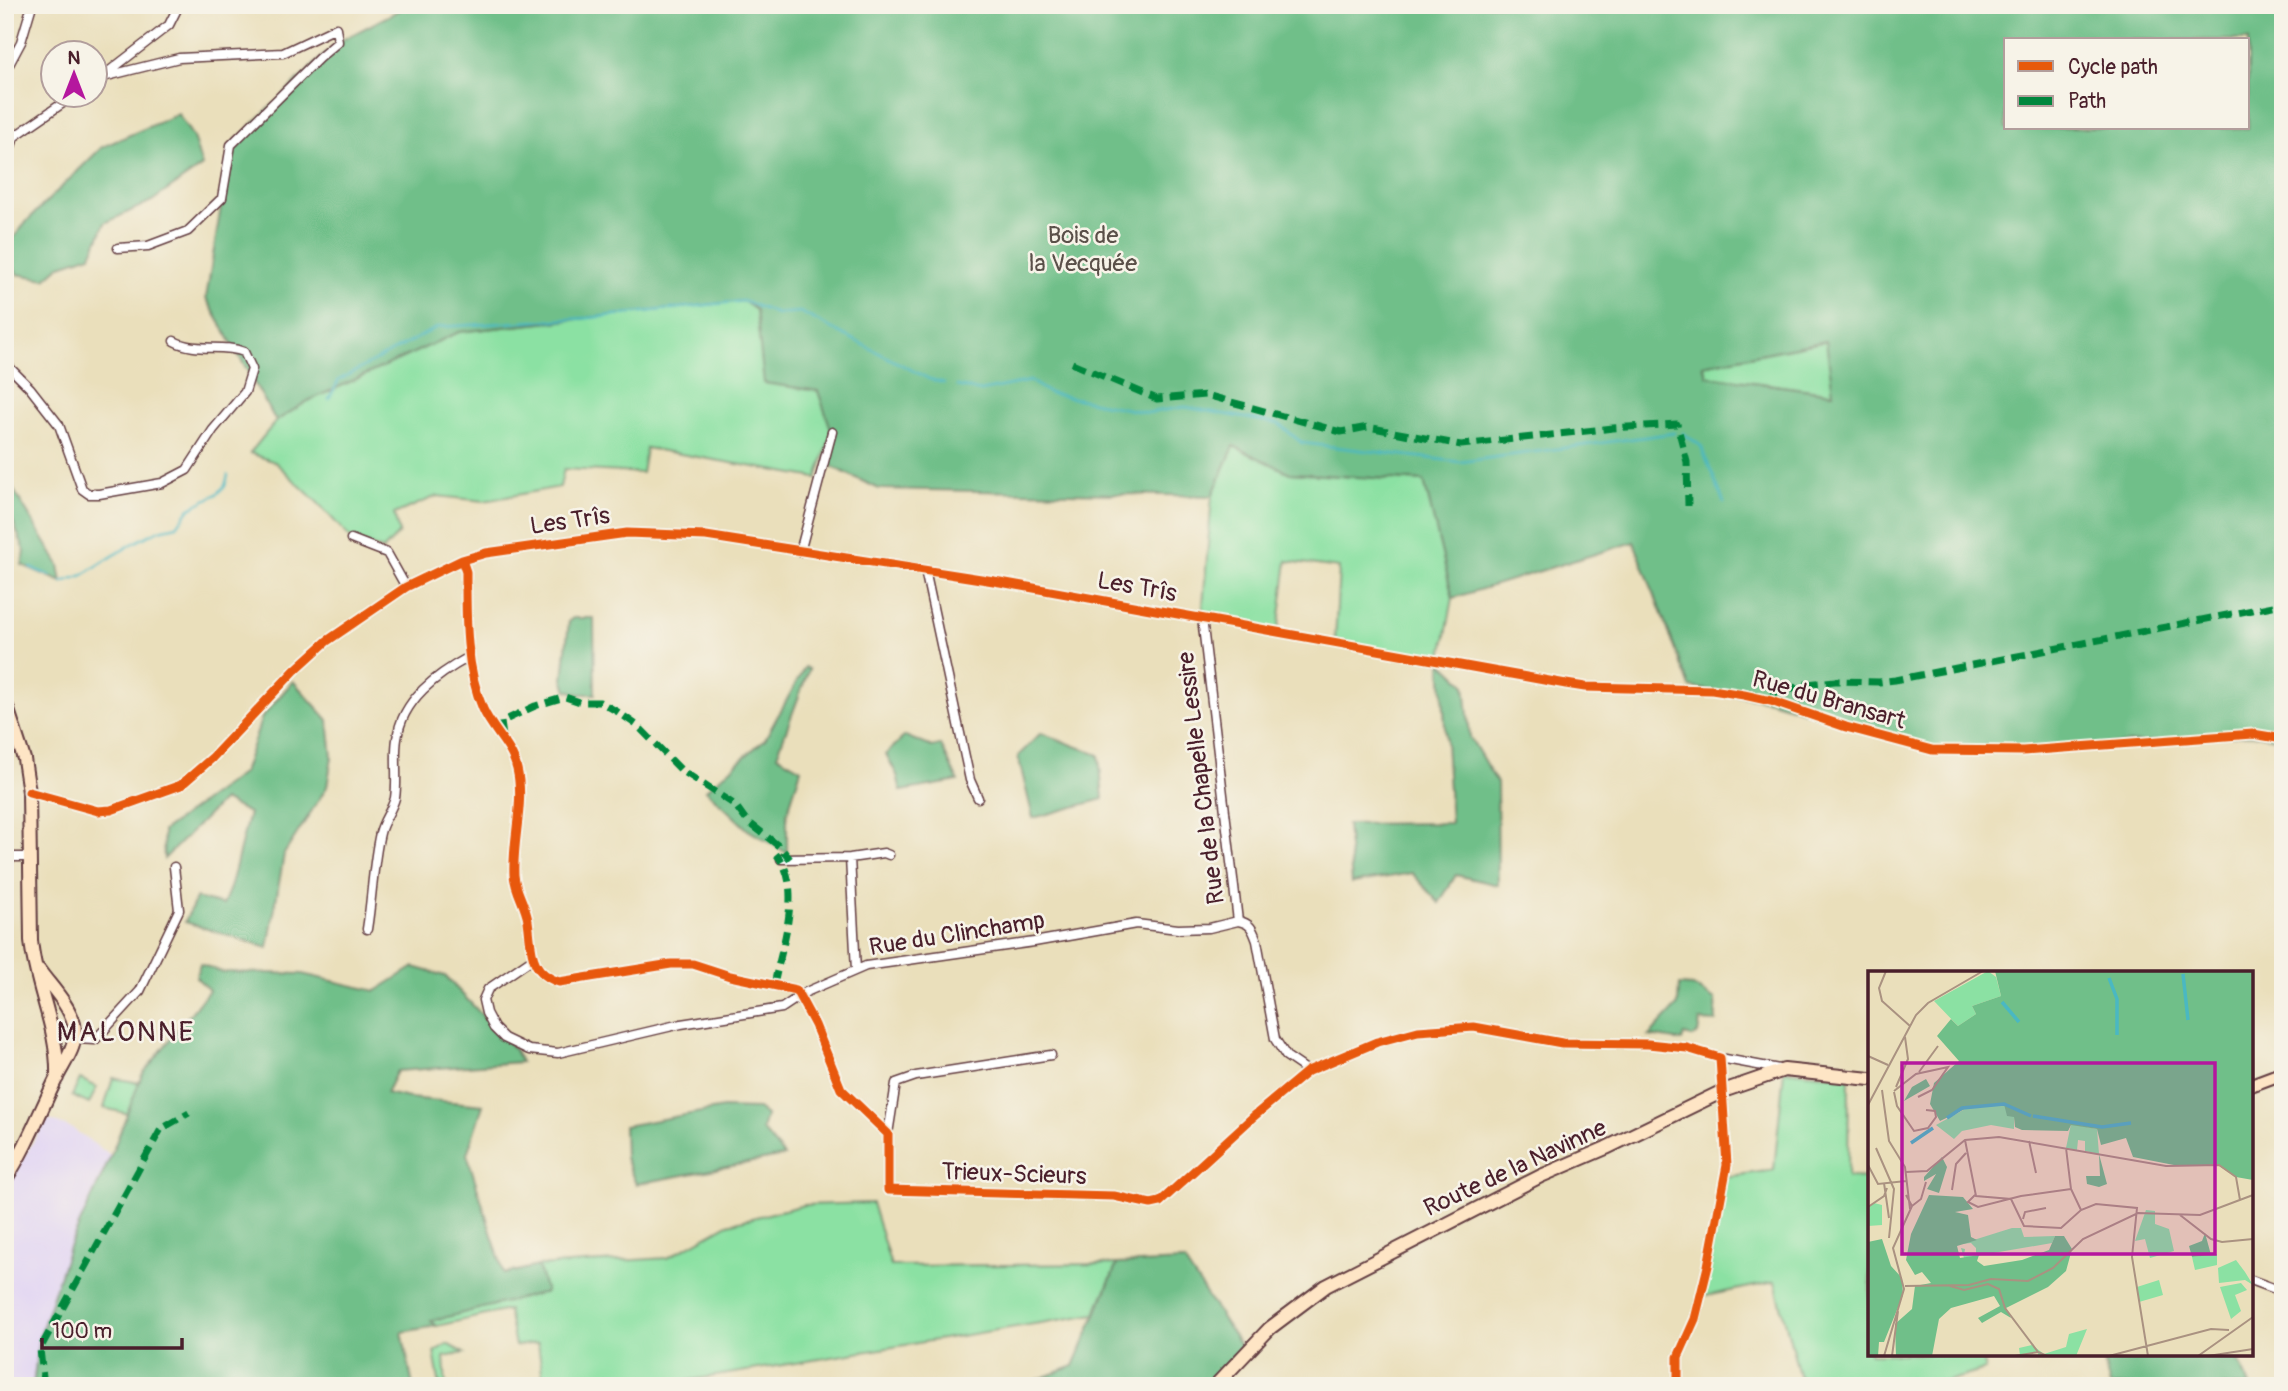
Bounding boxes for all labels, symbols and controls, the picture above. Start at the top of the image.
north arrow [38,38,108,108]
legend [2004,38,2250,130]
text: N [68,46,81,70]
text: Cycle path [2068,54,2158,81]
text: Path [2068,88,2106,115]
park label: Bois de la Vecquée [1029,221,1137,278]
street label: Les Trîs [528,501,612,541]
street label: Les Trîs [1095,566,1179,608]
street label: Rue de la Chapelle Lessire [1171,650,1231,906]
street label: Rue du Bransart [1749,664,1909,736]
street label: Rue du Clinchamp [867,906,1047,962]
inset map [1868,971,2253,1356]
district label: MALONNE [57,1015,195,1050]
street label: Route de la Navinne [1419,1113,1611,1223]
street label: Trieux-Scieurs [941,1157,1087,1191]
scale bar [42,1307,182,1351]
text: 100 m [52,1318,112,1345]

